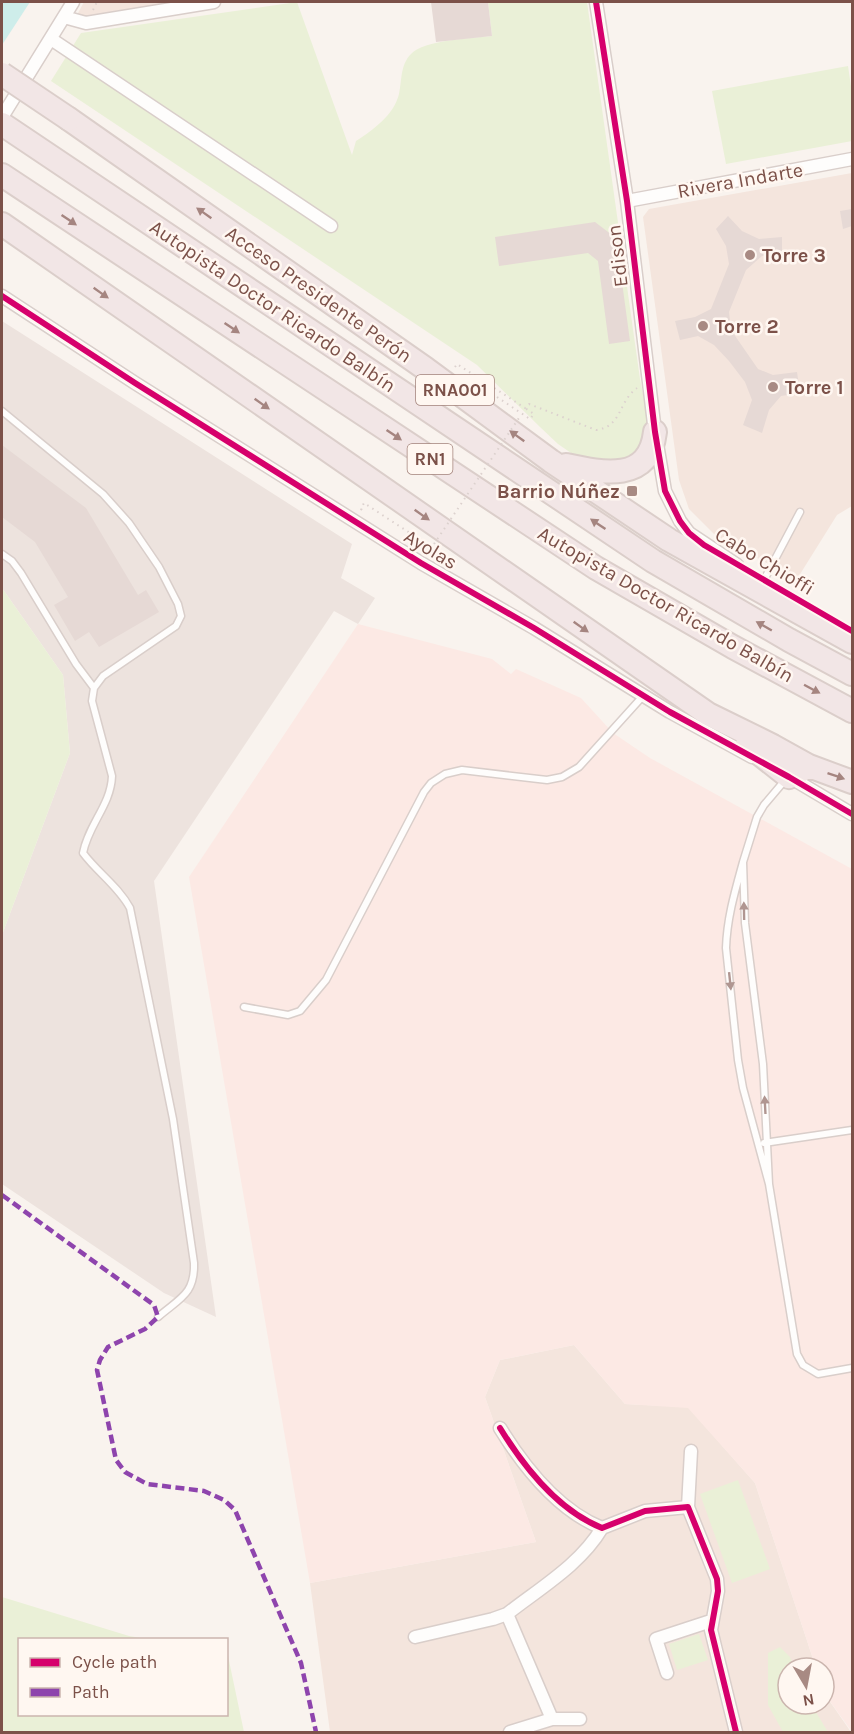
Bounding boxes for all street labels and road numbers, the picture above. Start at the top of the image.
street label: Rivera Indarte [676,158,805,203]
street label: Autopista Doctor Ricardo Balbín [145,215,400,397]
street label: Acceso Presidente Perón [221,221,416,367]
street label: Edison [602,223,633,288]
road number: RNA001 [416,375,494,405]
road number: RN1 [408,444,452,474]
street label: Autopista Doctor Ricardo Balbín [534,522,798,687]
street label: Cabo Chioffi [711,523,819,600]
street label: Ayolas [400,525,462,574]

